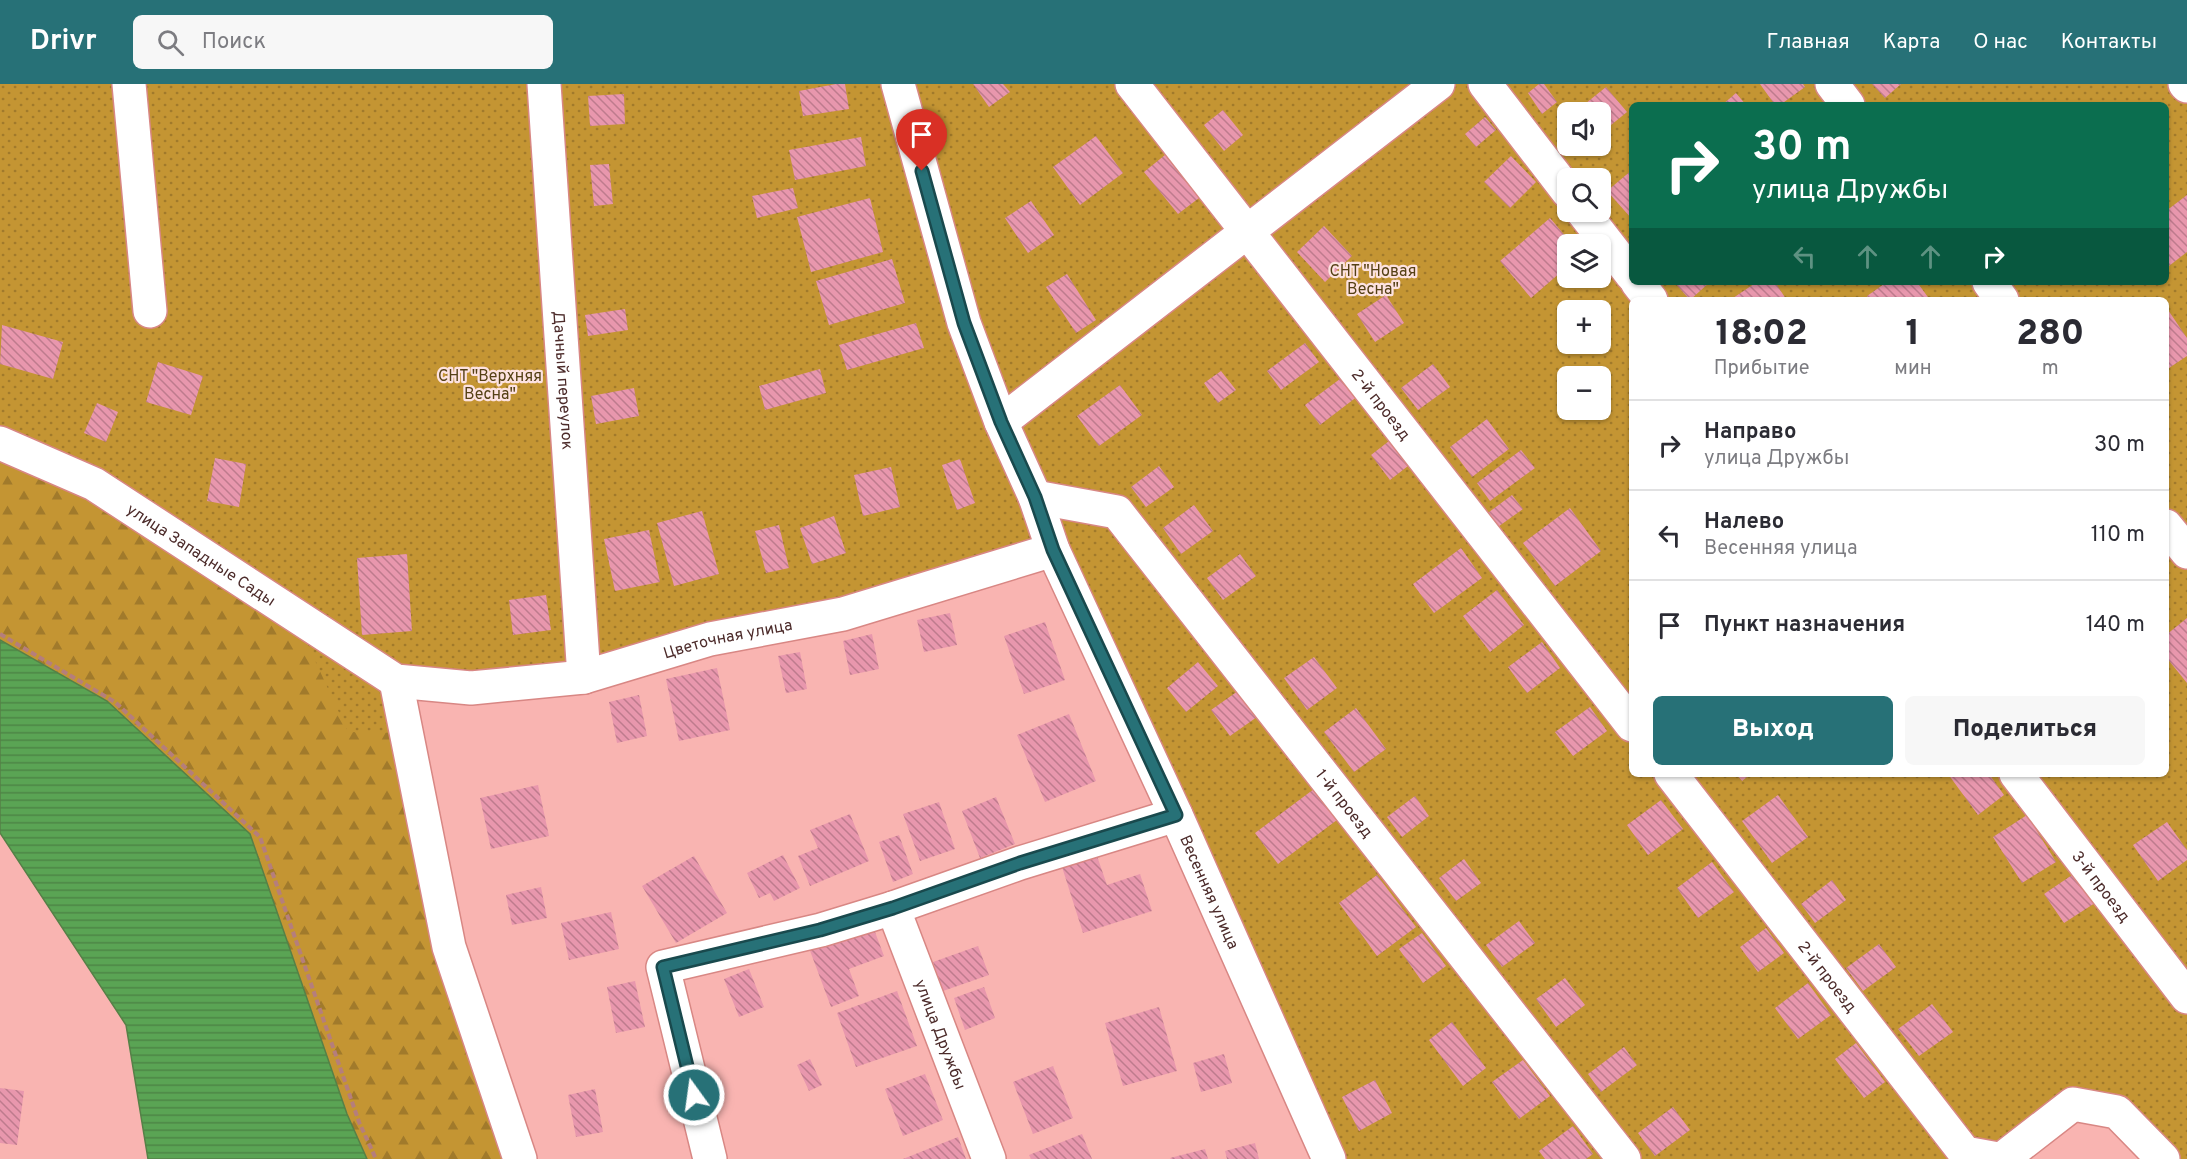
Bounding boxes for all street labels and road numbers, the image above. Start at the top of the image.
street label: Дачный переулок [547,310,577,451]
street label: 2-й проезд [1346,366,1414,445]
street label: улица Западные Сады [122,500,279,612]
street label: Цветочная улица [661,616,794,665]
street label: 1-й проезд [1310,766,1377,843]
street label: Весенняя улица [1174,832,1242,953]
street label: 3-й проезд [2066,847,2134,927]
street label: 2-й проезд [1792,938,1860,1017]
street label: улица Дружбы [909,977,969,1093]

